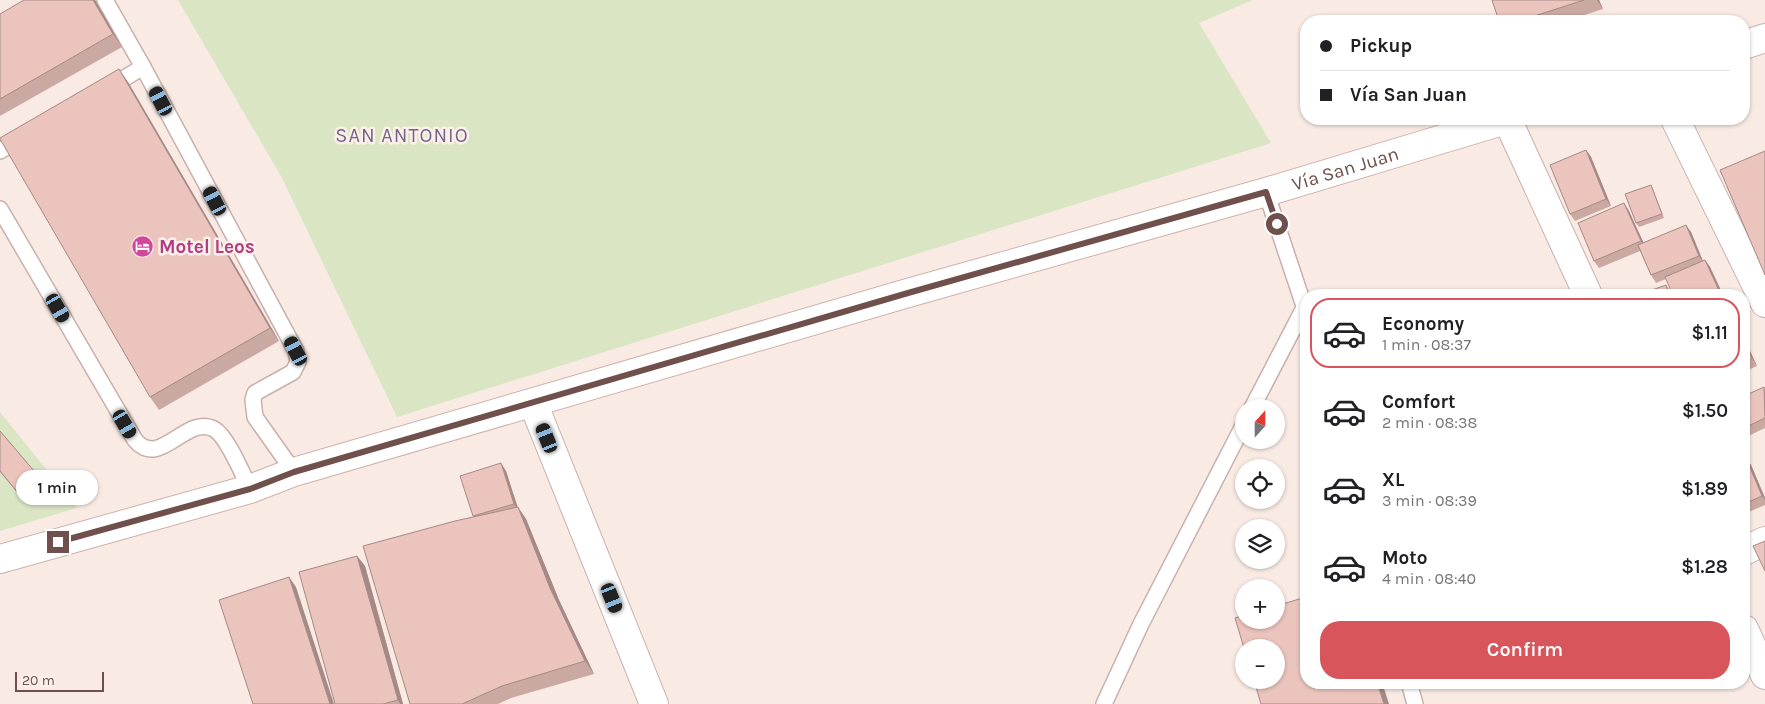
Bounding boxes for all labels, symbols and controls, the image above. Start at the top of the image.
text: Pickup [1350,35,1412,57]
car [147,84,174,118]
text: Vía San Juan [1350,84,1467,106]
district label: SAN ANTONIO [335,124,469,147]
street label: Vía San Juan [1289,143,1402,196]
car [201,184,228,218]
route start [1266,213,1288,235]
hotel icon: Motel Leos [131,234,155,258]
place label: Motel Leos [159,236,255,258]
car [44,291,71,325]
icon: car [1322,311,1367,356]
text: Economy [1382,313,1464,335]
text: $1.11 [1691,322,1728,344]
car [282,334,309,368]
text: 1 min · 08:37 [1382,335,1471,354]
icon: car [1322,389,1367,434]
text: Comfort [1382,391,1456,413]
north arrow [1235,399,1285,449]
map controls [1235,399,1285,689]
text: $1.50 [1682,400,1728,422]
car [111,407,138,441]
text: 2 min · 08:38 [1382,413,1477,432]
car [534,421,559,455]
button: locate [1235,459,1285,509]
icon: car [1322,467,1367,512]
text: XL [1382,469,1404,491]
callout: 1 min [17,470,99,504]
text: 1 min [37,478,77,497]
text: $1.89 [1681,478,1728,500]
text: 3 min · 08:39 [1382,491,1477,510]
button: layers [1235,519,1285,569]
route end [47,531,69,553]
icon: car [1322,545,1367,590]
text: Moto [1382,547,1428,569]
text: $1.28 [1681,556,1728,578]
text: 4 min · 08:40 [1382,569,1476,588]
button: + [1235,579,1285,629]
car [599,581,624,615]
button: Confirm [1320,621,1730,679]
button: − [1235,639,1285,689]
scale bar [15,669,104,692]
text: 20 m [22,672,55,689]

